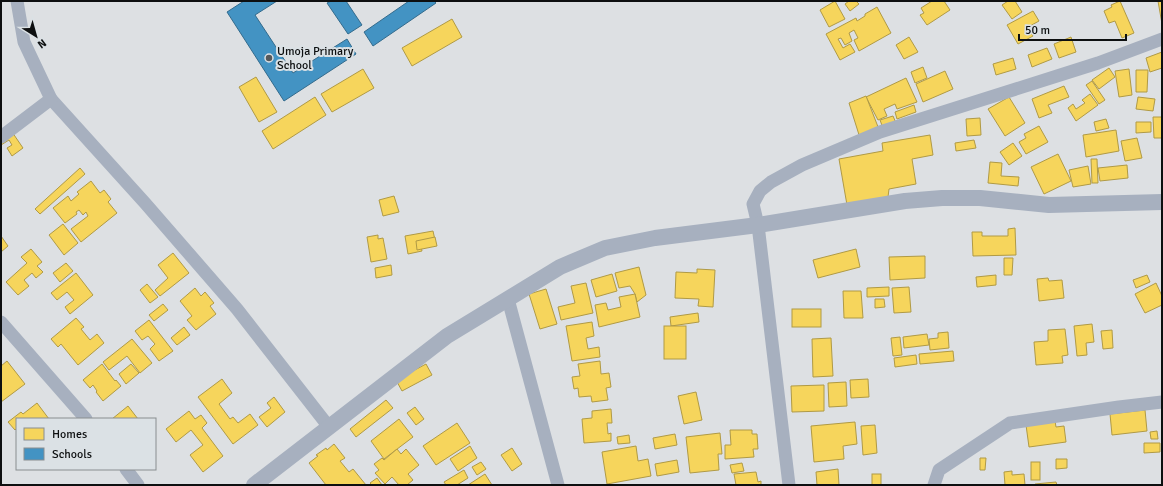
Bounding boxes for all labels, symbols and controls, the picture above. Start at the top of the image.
north arrow [16,16,56,56]
scale bar [1019,16,1126,42]
text: 50 m [1025,23,1050,38]
text: N [35,36,49,51]
place label: Umoja Primary School [277,44,354,73]
marker: Umoja Primary School [264,53,274,63]
legend [16,418,156,470]
text: Homes [52,427,87,442]
text: Schools [52,447,92,462]

